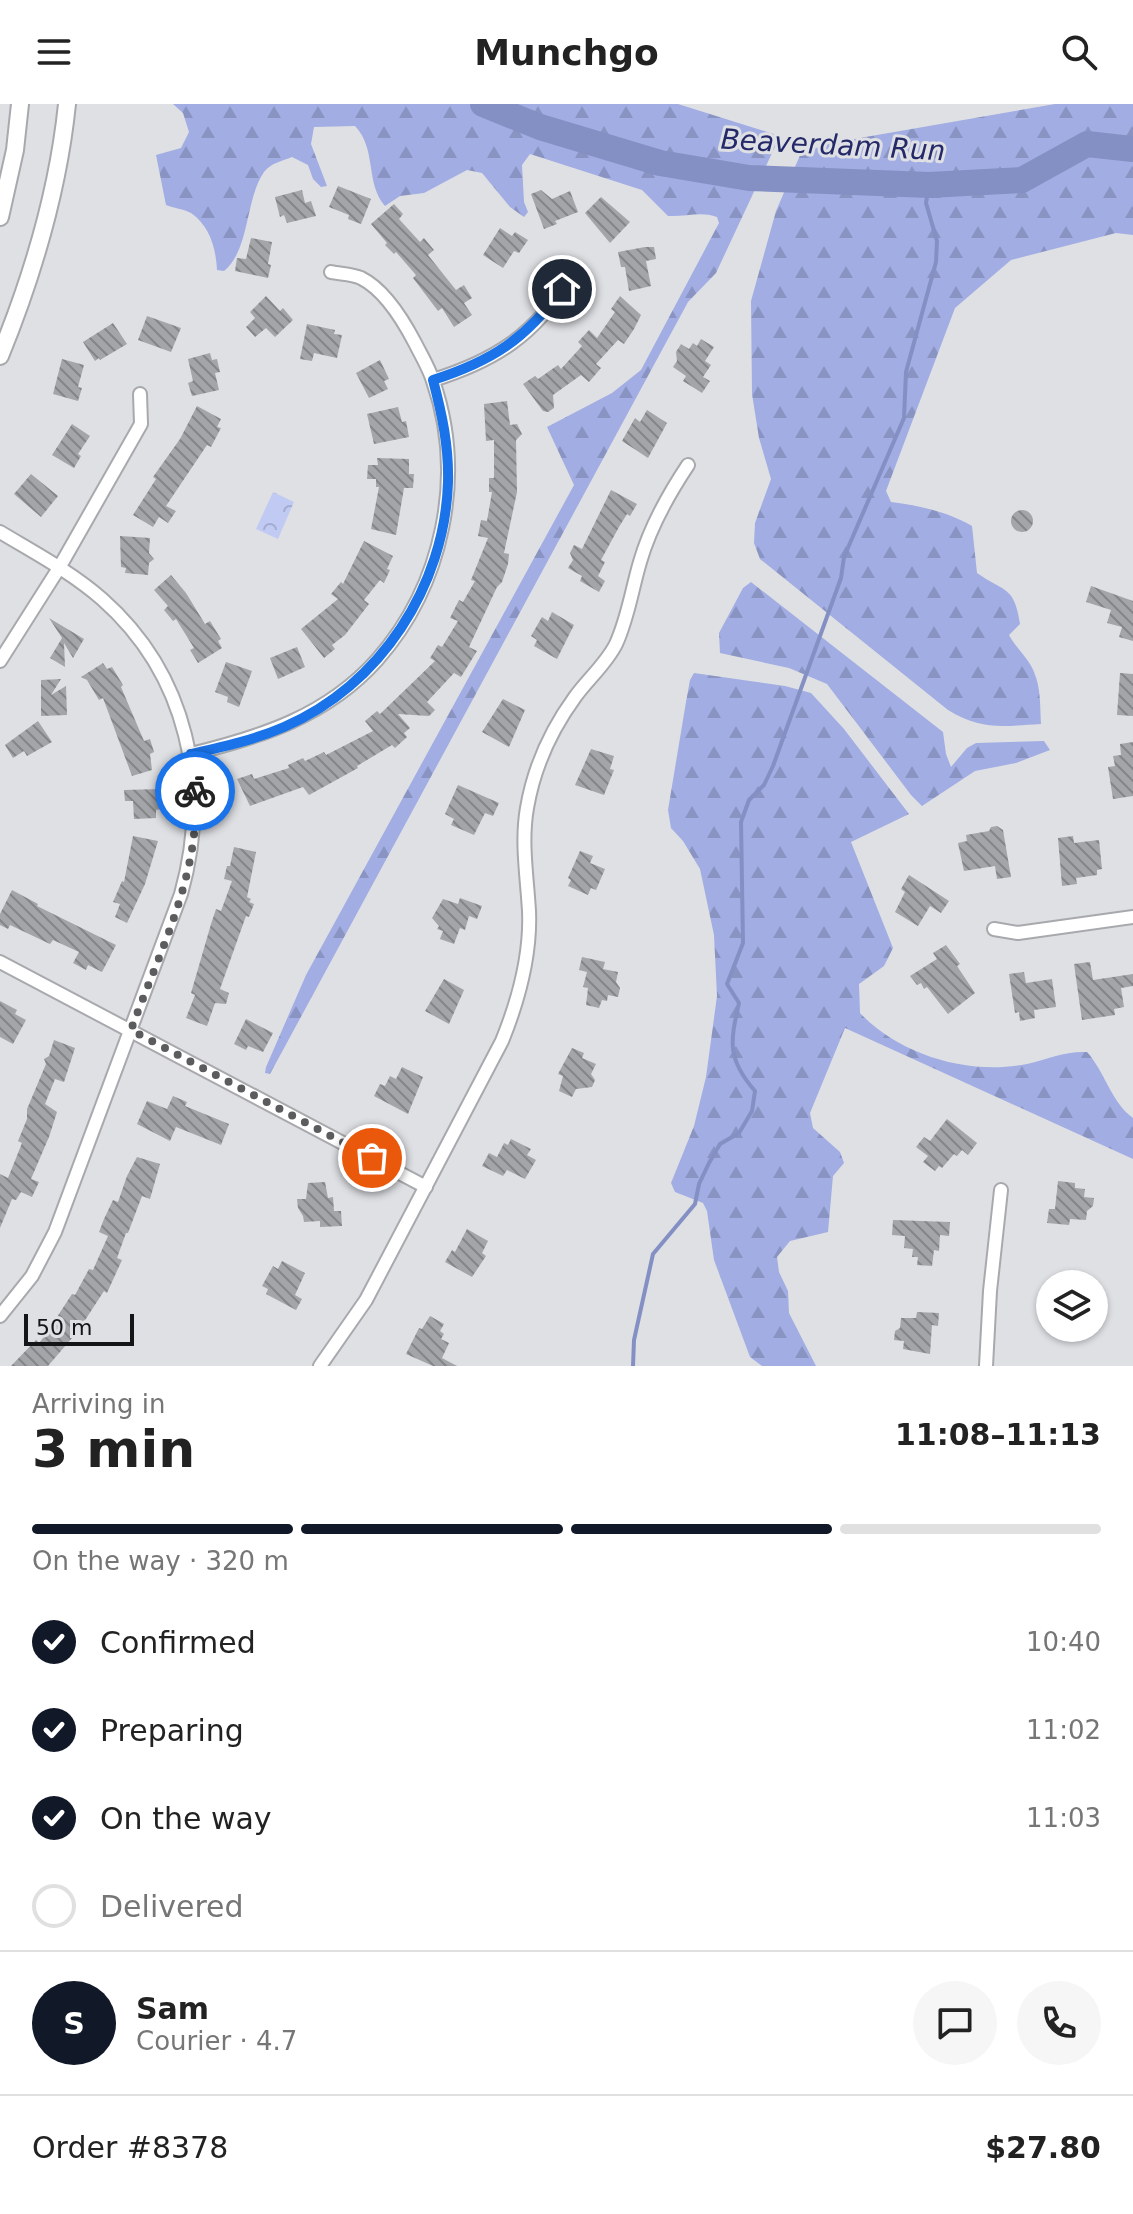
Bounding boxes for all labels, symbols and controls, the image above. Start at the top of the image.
icon: menu [32,30,76,74]
icon: search [1057,30,1101,74]
text: Munchgo [474,32,659,73]
water label: Beaverdam Run [720,123,946,167]
pin [528,255,596,323]
icon: home [540,267,584,311]
courier [155,751,235,831]
icon: bike [173,769,217,813]
pin [338,1124,406,1192]
icon: bag [350,1136,394,1180]
map controls [1036,1270,1108,1342]
button: layers [1036,1270,1108,1342]
scale bar [24,1310,134,1346]
text: 50 m [36,1315,92,1340]
text: Arriving in [32,1389,166,1419]
text: 11:08–11:13 [895,1417,1101,1452]
text: 3 min [32,1419,195,1479]
text: On the way · 320 m [32,1546,289,1576]
icon: check [32,1620,76,1664]
text: Confirmed [100,1625,256,1660]
text: 10:40 [1026,1627,1101,1657]
icon: check [32,1708,76,1752]
text: Preparing [100,1713,244,1748]
text: 11:02 [1026,1715,1101,1745]
icon: check [32,1796,76,1840]
text: On the way [100,1801,272,1836]
text: 11:03 [1026,1803,1101,1833]
text: Delivered [100,1889,244,1924]
button: chat [913,1981,997,2065]
button: phone [1017,1981,1101,2065]
text: Sam [136,1991,209,2026]
text: S [63,2006,85,2041]
text: Courier · 4.7 [136,2026,297,2056]
text: Order #8378 [32,2130,228,2165]
text: $27.80 [985,2130,1101,2165]

